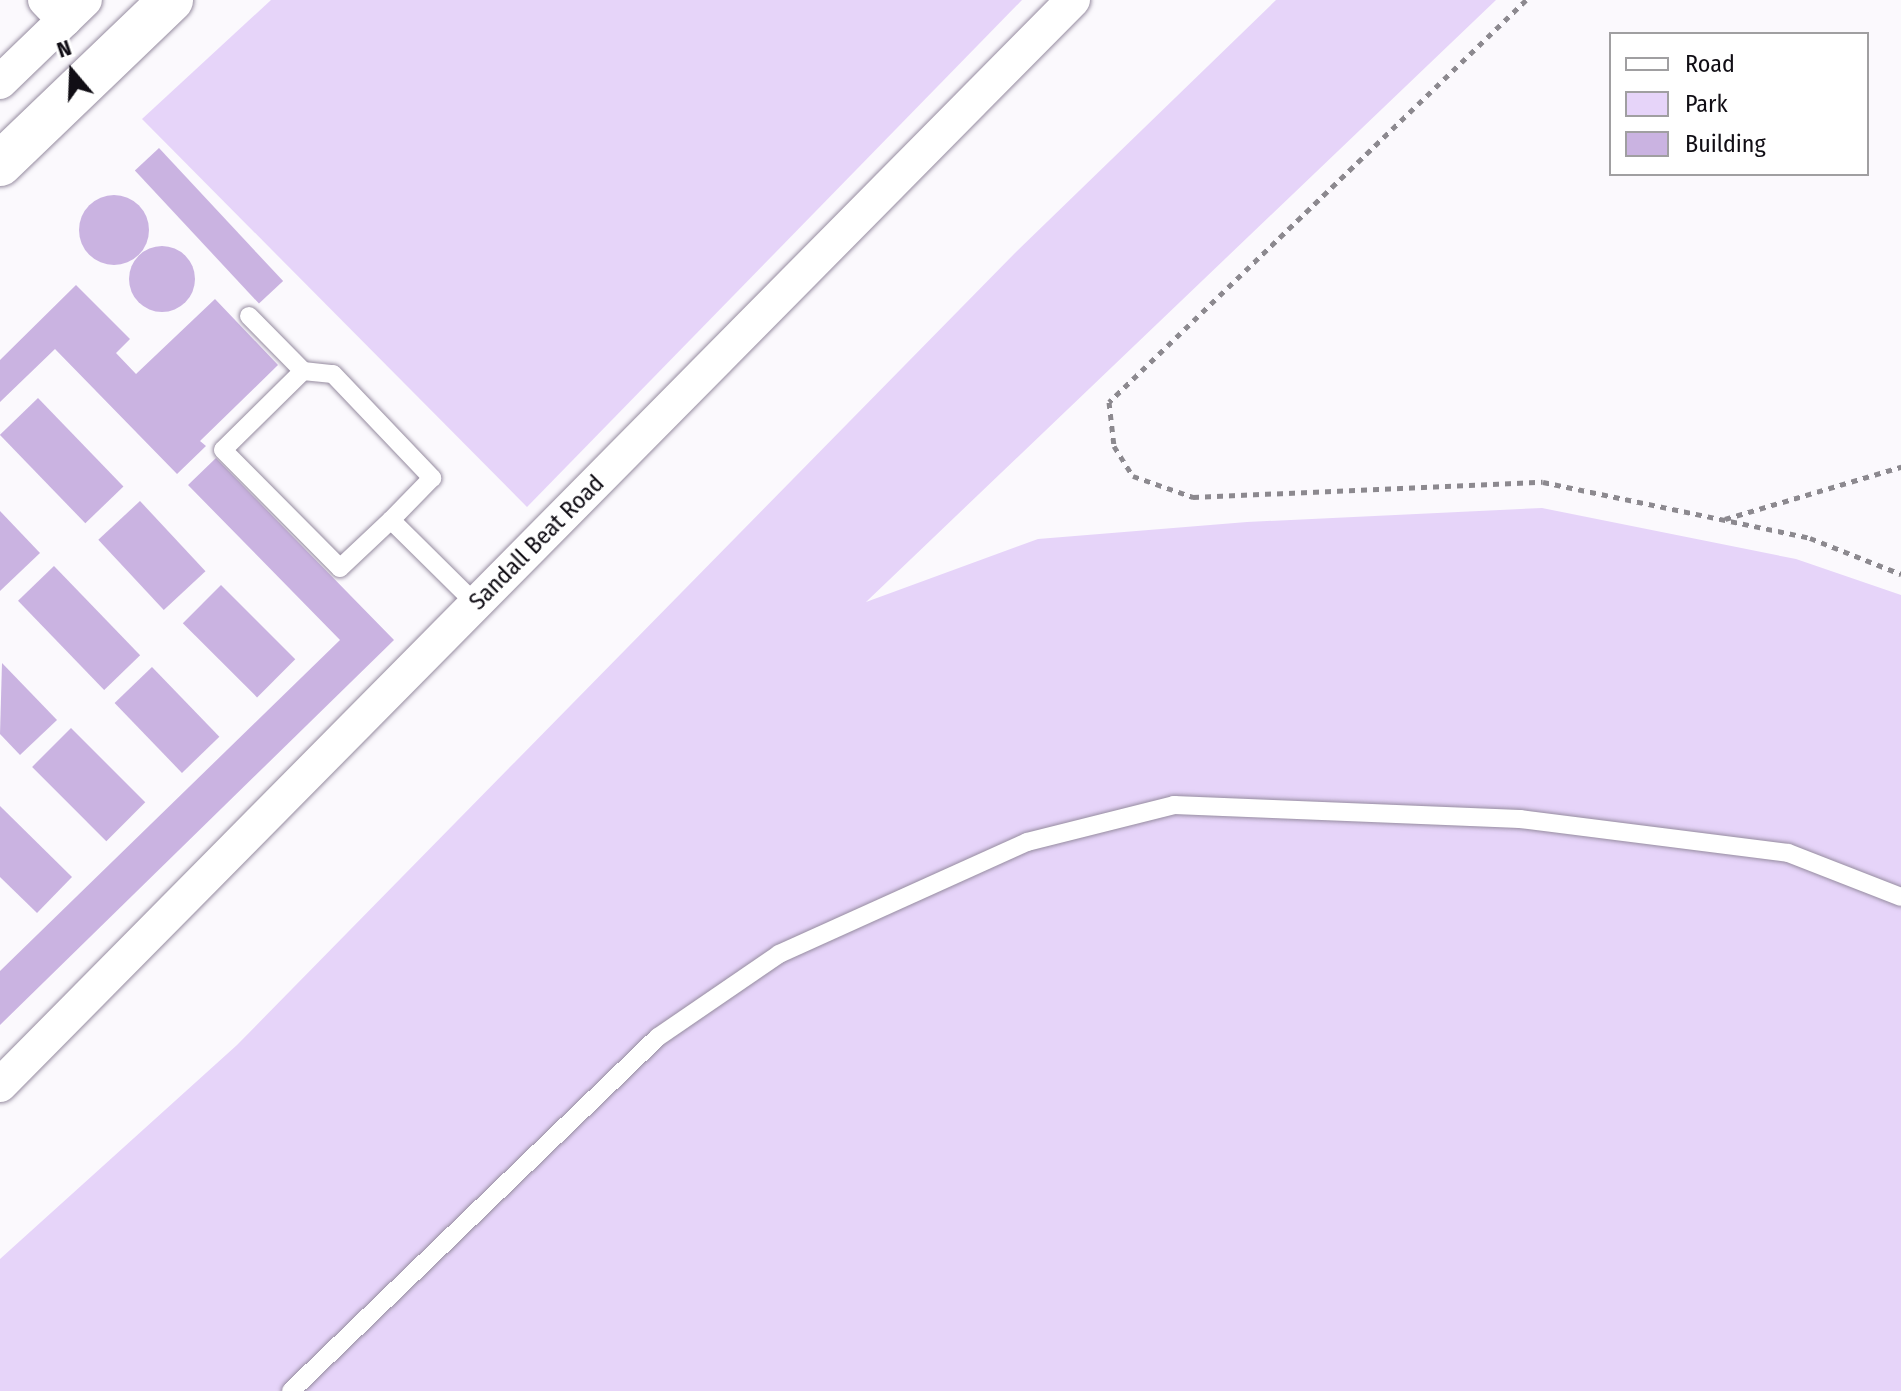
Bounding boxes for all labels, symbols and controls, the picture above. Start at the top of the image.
north arrow [32,32,112,112]
legend [1609,32,1869,176]
text: N [53,34,75,64]
text: Road [1685,50,1735,78]
text: Park [1685,90,1728,118]
text: Building [1685,130,1766,158]
street label: Sandall Beat Road [464,470,610,616]

